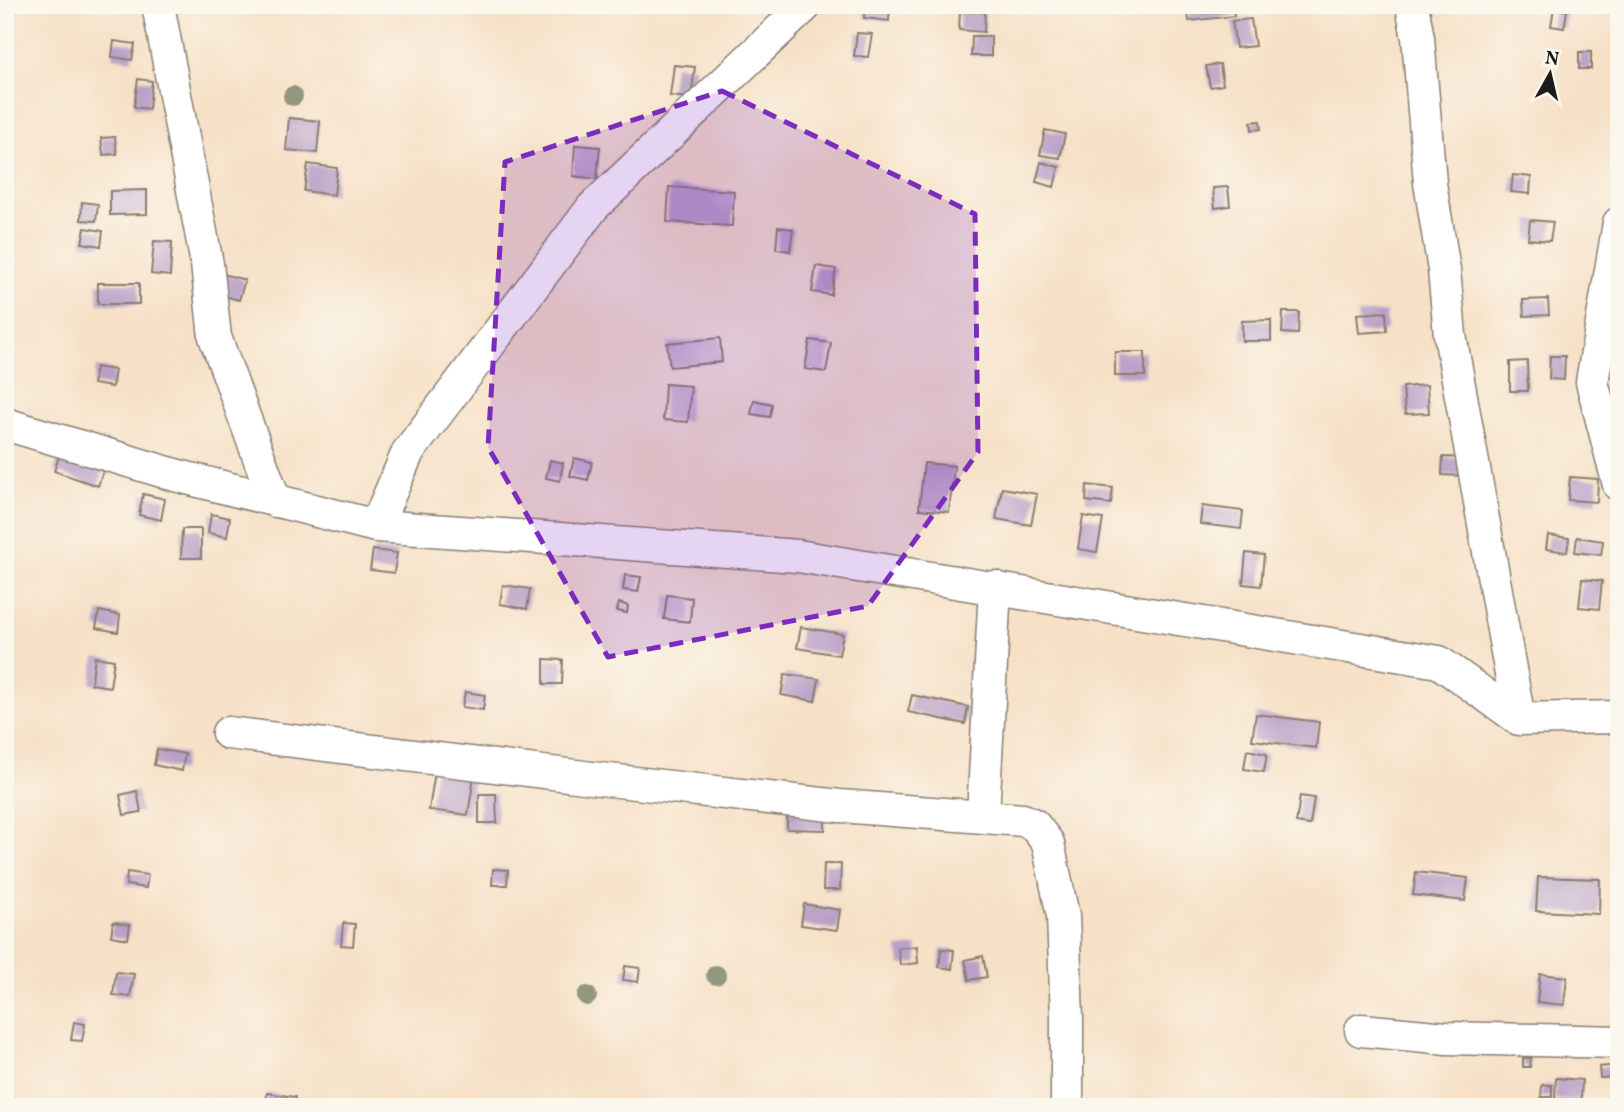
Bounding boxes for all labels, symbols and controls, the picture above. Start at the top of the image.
north arrow [1516,38,1586,108]
text: N [1543,45,1561,73]

